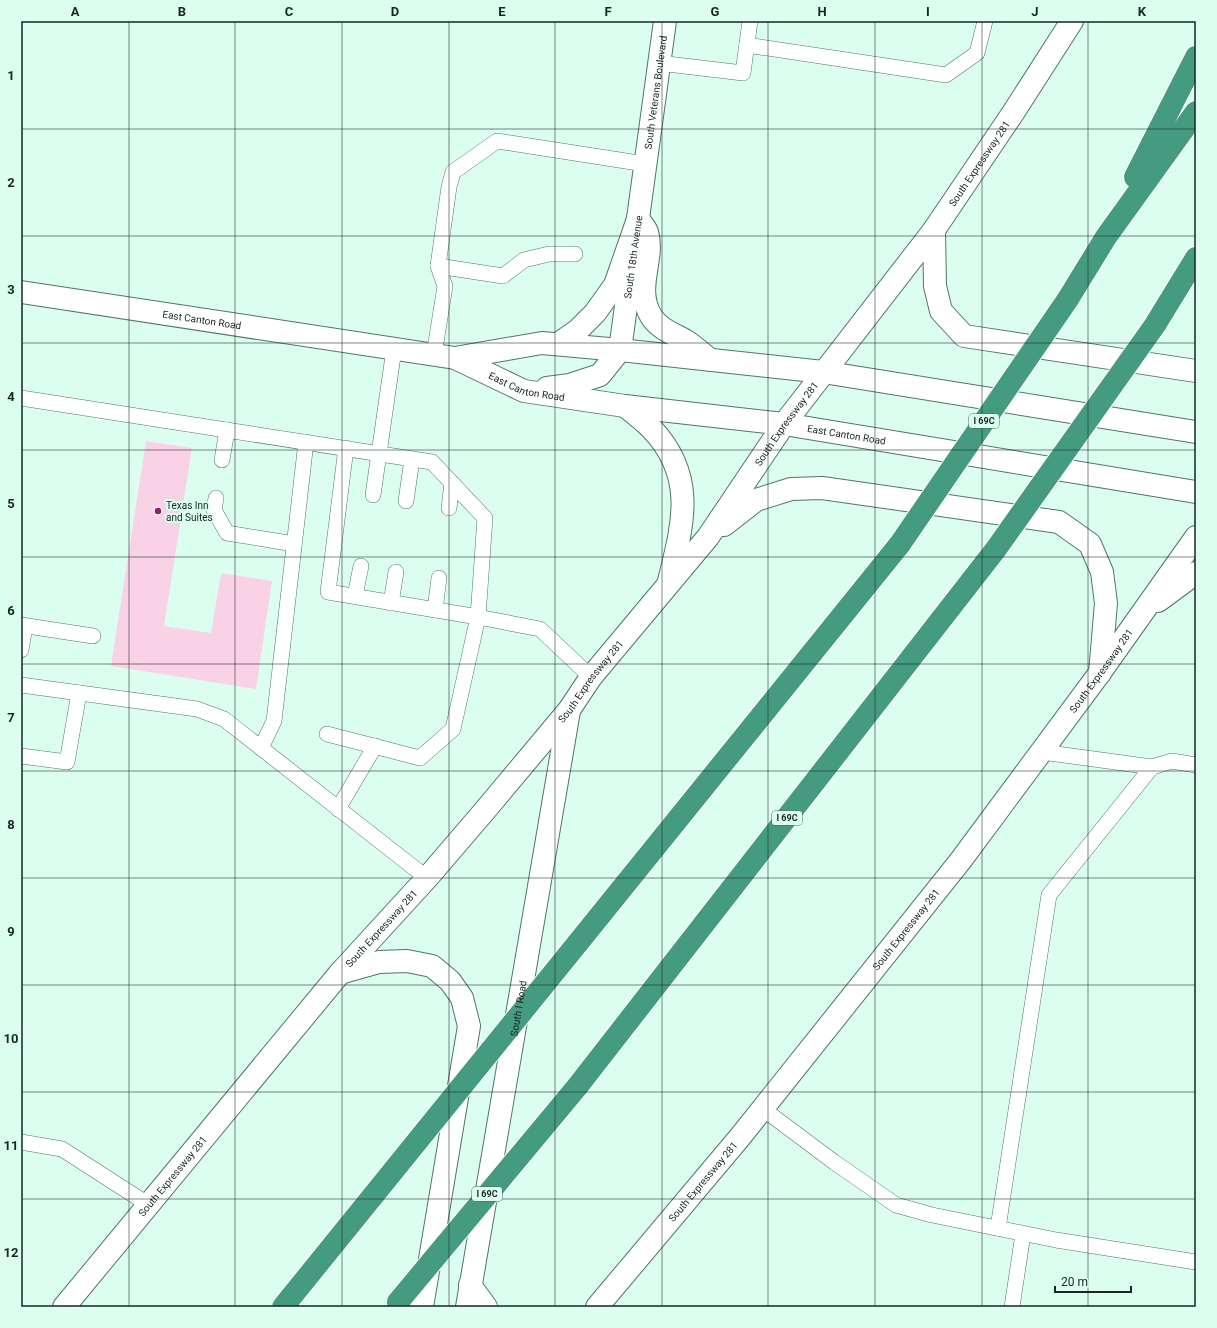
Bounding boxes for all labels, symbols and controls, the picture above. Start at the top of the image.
text: A [71,4,80,19]
text: B [178,4,186,19]
text: C [285,4,294,19]
text: D [391,4,399,19]
text: E [498,4,506,19]
text: F [604,4,612,19]
text: G [711,4,720,19]
text: H [817,4,827,19]
text: I [926,4,930,19]
text: J [1031,4,1039,19]
text: K [1138,4,1147,19]
street label: South Veterans Boulevard [642,35,668,150]
text: 1 [7,68,15,83]
street label: South Expressway 281 [946,119,1012,208]
text: 2 [7,175,15,190]
street label: South 18th Avenue [622,215,644,299]
text: 3 [7,282,15,297]
street label: East Canton Road [162,308,242,331]
street label: East Canton Road [487,370,566,403]
street label: South Expressway 281 [752,380,820,467]
text: 4 [7,389,15,404]
road number: I 69C [969,414,999,428]
street label: East Canton Road [806,422,887,446]
text: 5 [7,496,15,511]
place label: Texas Inn and Suites [166,500,213,523]
marker: Texas Inn and Suites [153,506,163,516]
text: 6 [7,603,15,618]
street label: South Expressway 281 [1067,627,1135,715]
street label: South Expressway 281 [556,638,625,725]
text: 7 [7,710,15,725]
road number: I 69C [772,811,802,825]
text: 8 [7,817,15,832]
street label: South Expressway 281 [870,886,941,972]
street label: South Expressway 281 [343,887,419,969]
text: 9 [7,924,15,939]
street label: South I Road [508,980,528,1037]
text: 10 [4,1031,18,1046]
street label: South Expressway 281 [136,1134,209,1218]
text: 11 [4,1138,18,1153]
street label: South Expressway 281 [666,1139,739,1224]
road number: I 69C [472,1187,502,1201]
text: 12 [4,1245,18,1260]
scale bar [1055,1268,1131,1294]
text: 20 m [1061,1275,1088,1289]

